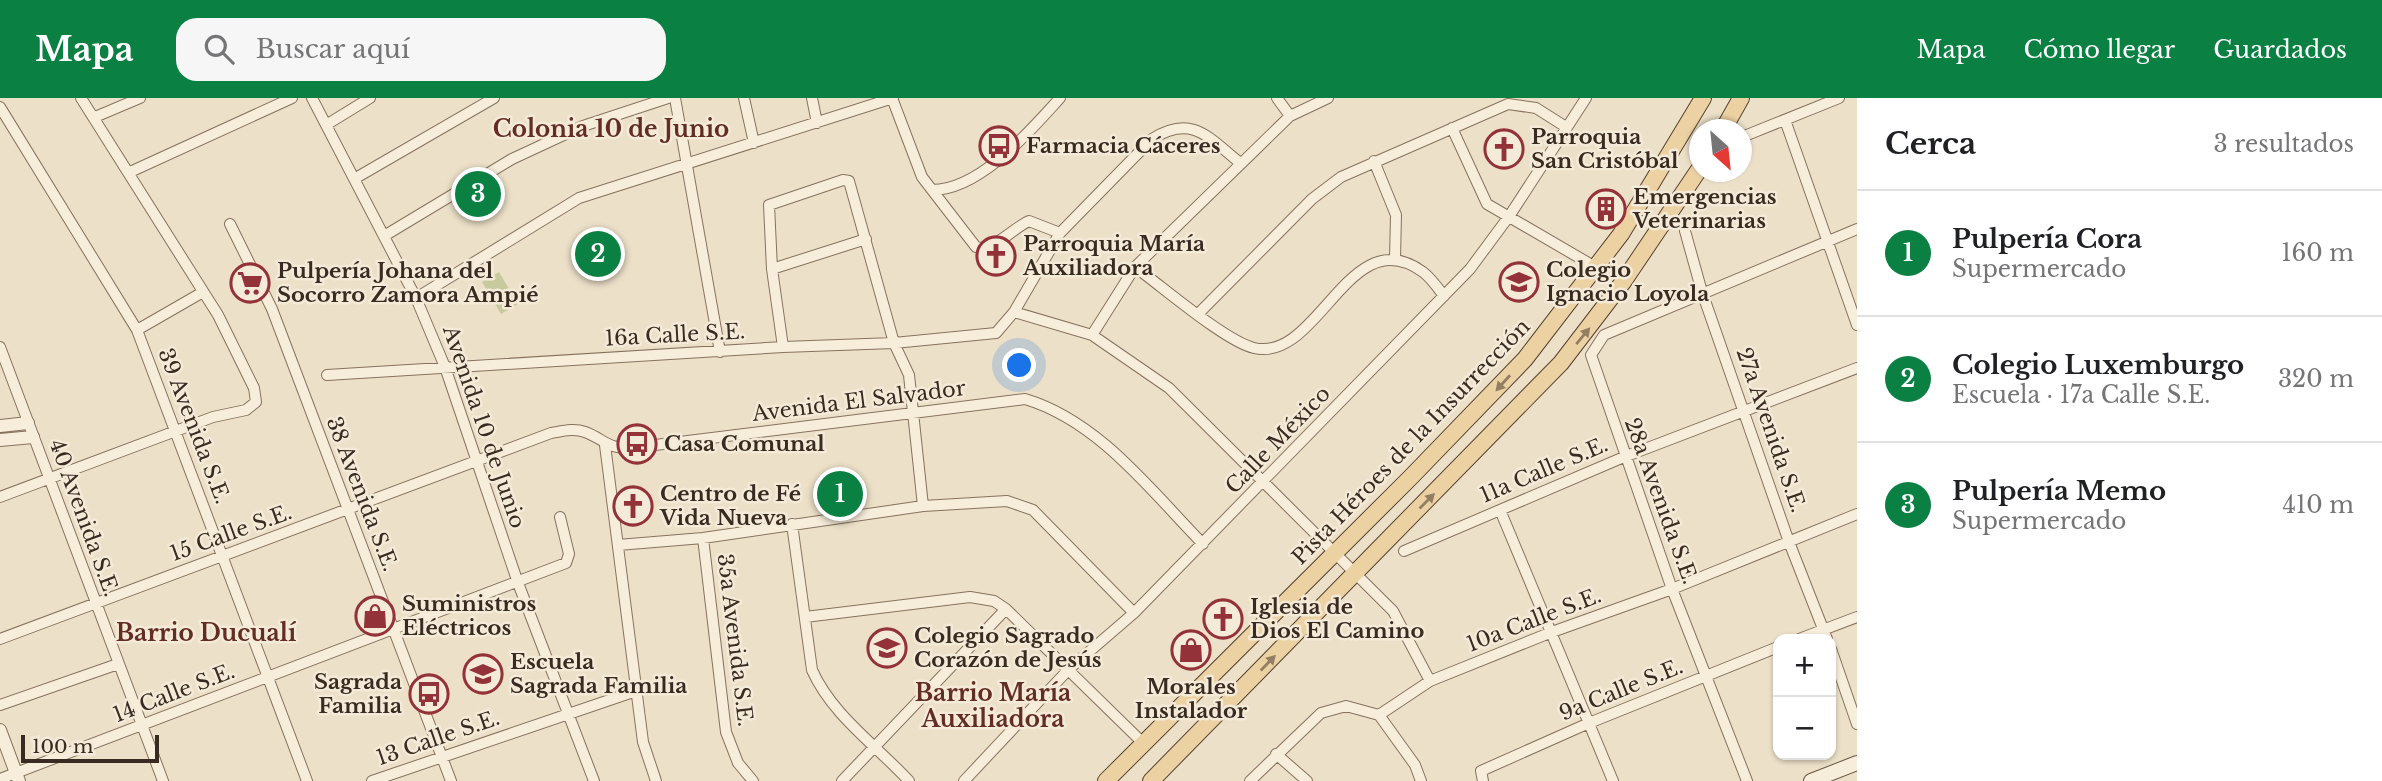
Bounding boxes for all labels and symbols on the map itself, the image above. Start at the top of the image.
district label: Colonia 10 de Junio [493,115,729,143]
north arrow [1689,119,1752,182]
place label: Parroquia San Cristóbal [1531,124,1679,174]
bus stop icon: Farmacia Cáceres [978,125,1020,167]
church icon: Parroquia San Cristóbal [1483,128,1525,170]
place label: Farmacia Cáceres [1026,133,1221,159]
pin: 3 [455,168,501,220]
place label: Emergencias Veterinarias [1632,184,1777,234]
building icon: Emergencias Veterinarias [1585,188,1627,230]
pin: 2 [575,228,621,280]
place label: Parroquia María Auxiliadora [1022,231,1205,281]
church icon: Parroquia María Auxiliadora [975,235,1017,277]
place label: Colegio Ignacio Loyola [1546,257,1709,307]
place label: Pulpería Johana del Socorro Zamora Ampié [277,258,539,308]
school or university icon: Colegio Ignacio Loyola [1498,261,1540,303]
supermarket icon: Pulpería Johana del Socorro Zamora Ampié [229,262,271,304]
street label: Pista Héroes de la Insurrección [1286,314,1536,570]
street label: 16a Calle S.E. [604,318,746,352]
street label: Avenida 10 de Junio [437,321,531,532]
one-way arrow [1576,327,1591,345]
street label: 27a Avenida S.E. [1731,344,1811,516]
street label: 39 Avenida S.E. [152,345,236,507]
your location [1002,348,1036,382]
one-way arrow [1495,374,1511,392]
street label: Avenida El Salvador [750,375,967,427]
street label: Calle México [1220,381,1336,499]
street label: 38 Avenida S.E. [321,413,403,575]
street label: 28a Avenida S.E. [1619,414,1703,588]
bus stop icon: Casa Comunal [616,423,658,465]
place label: Casa Comunal [664,431,825,457]
street label: 11a Calle S.E. [1476,431,1612,509]
street label: 40 Avenida S.E. [44,436,124,600]
pin: 1 [817,468,863,520]
place label: Centro de Fé Vida Nueva [659,481,801,531]
church icon: Centro de Fé Vida Nueva [612,485,654,527]
one-way arrow [1419,493,1435,510]
street label: 15 Calle S.E. [167,499,295,567]
street label: 35a Avenida S.E. [711,552,759,728]
street label: 10a Calle S.E. [1463,582,1605,658]
place label: Suministros Eléctricos [402,591,536,641]
place label: Iglesia de Dios El Camino [1250,594,1425,644]
shop icon: Suministros Eléctricos [354,595,396,637]
church icon: Iglesia de Dios El Camino [1202,598,1244,640]
district label: Barrio Ducualí [116,619,297,647]
place label: Colegio Sagrado Corazón de Jesús [914,623,1102,673]
school or university icon: Colegio Sagrado Corazón de Jesús [866,627,908,669]
shop icon: Morales Instalador [1170,629,1212,671]
place label: Escuela Sagrada Familia [510,649,687,699]
school or university icon: Escuela Sagrada Familia [462,653,504,695]
street label: 9a Calle S.E. [1555,653,1687,727]
one-way arrow [1259,656,1276,672]
street label: 14 Calle S.E. [110,658,238,728]
place label: Sagrada Familia [314,669,402,719]
bus stop icon: Sagrada Familia [408,673,450,715]
place label: Morales Instalador [1135,674,1248,724]
district label: Barrio María Auxiliadora [915,679,1071,733]
street label: 13 Calle S.E. [373,705,503,771]
scale bar [21,732,159,764]

